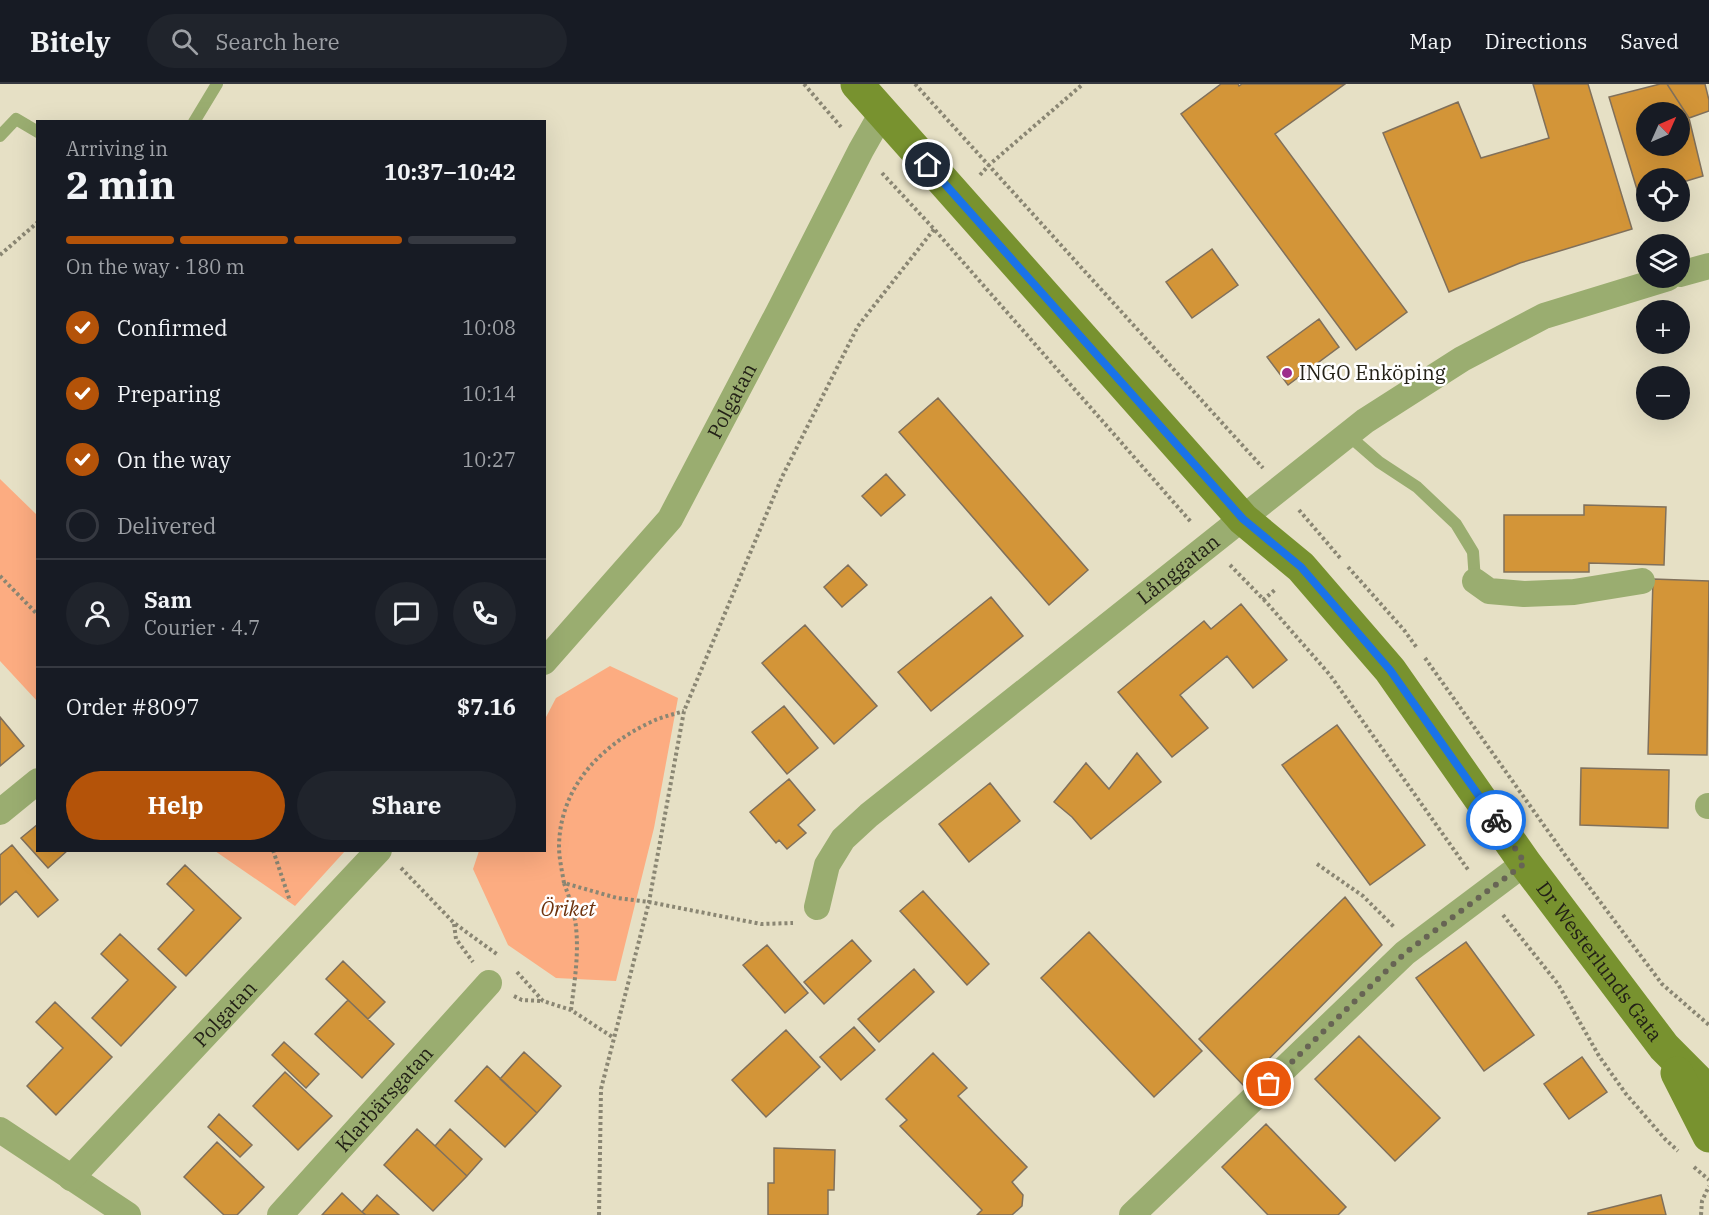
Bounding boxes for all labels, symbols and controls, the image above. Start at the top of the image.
search box [147,14,567,68]
text: Bitely [30,23,111,60]
icon: search [168,25,201,58]
text: Search here [216,27,339,56]
text: Map [1409,27,1452,55]
text: Directions [1485,27,1587,55]
text: Saved [1620,27,1679,55]
north arrow [1636,102,1690,156]
map controls [1636,102,1690,420]
text: Arriving in [66,135,168,162]
pin [902,139,953,190]
icon: home [911,148,944,181]
text: 10:37–10:42 [384,157,516,186]
text: 2 min [66,159,175,210]
button: locate [1636,168,1690,222]
button: layers [1636,234,1690,288]
text: On the way · 180 m [66,253,245,280]
button: + [1636,300,1690,354]
icon: check [66,311,99,344]
text: Confirmed [117,313,228,342]
text: 10:08 [462,314,516,341]
street label: Polgatan [701,358,763,443]
place label: INGO Enköping [1299,359,1446,386]
marker: INGO Enköping [1280,366,1294,380]
button: − [1636,366,1690,420]
icon: check [66,377,99,410]
text: Preparing [117,379,221,408]
text: 10:14 [462,380,516,407]
icon: check [66,443,99,476]
text: On the way [117,445,231,474]
text: 10:27 [462,446,516,473]
text: Delivered [117,511,216,540]
street label: Långgatan [1131,528,1225,610]
button: person [66,582,129,645]
button: chat [375,582,438,645]
button: phone [453,582,516,645]
text: Sam [144,585,192,614]
text: Courier · 4.7 [144,614,260,641]
text: Order #8097 [66,692,200,721]
text: $7.16 [457,692,516,721]
button: Help [66,771,285,840]
button: Share [297,771,516,840]
courier [1466,790,1526,850]
icon: bike [1480,804,1513,837]
street label: Dr Westerlunds Gata [1531,876,1669,1047]
park label: Öriket [541,895,596,922]
street label: Polgatan [187,974,263,1053]
street label: Klarbärsgatan [329,1040,439,1158]
pin [1243,1058,1294,1109]
icon: bag [1252,1067,1285,1100]

